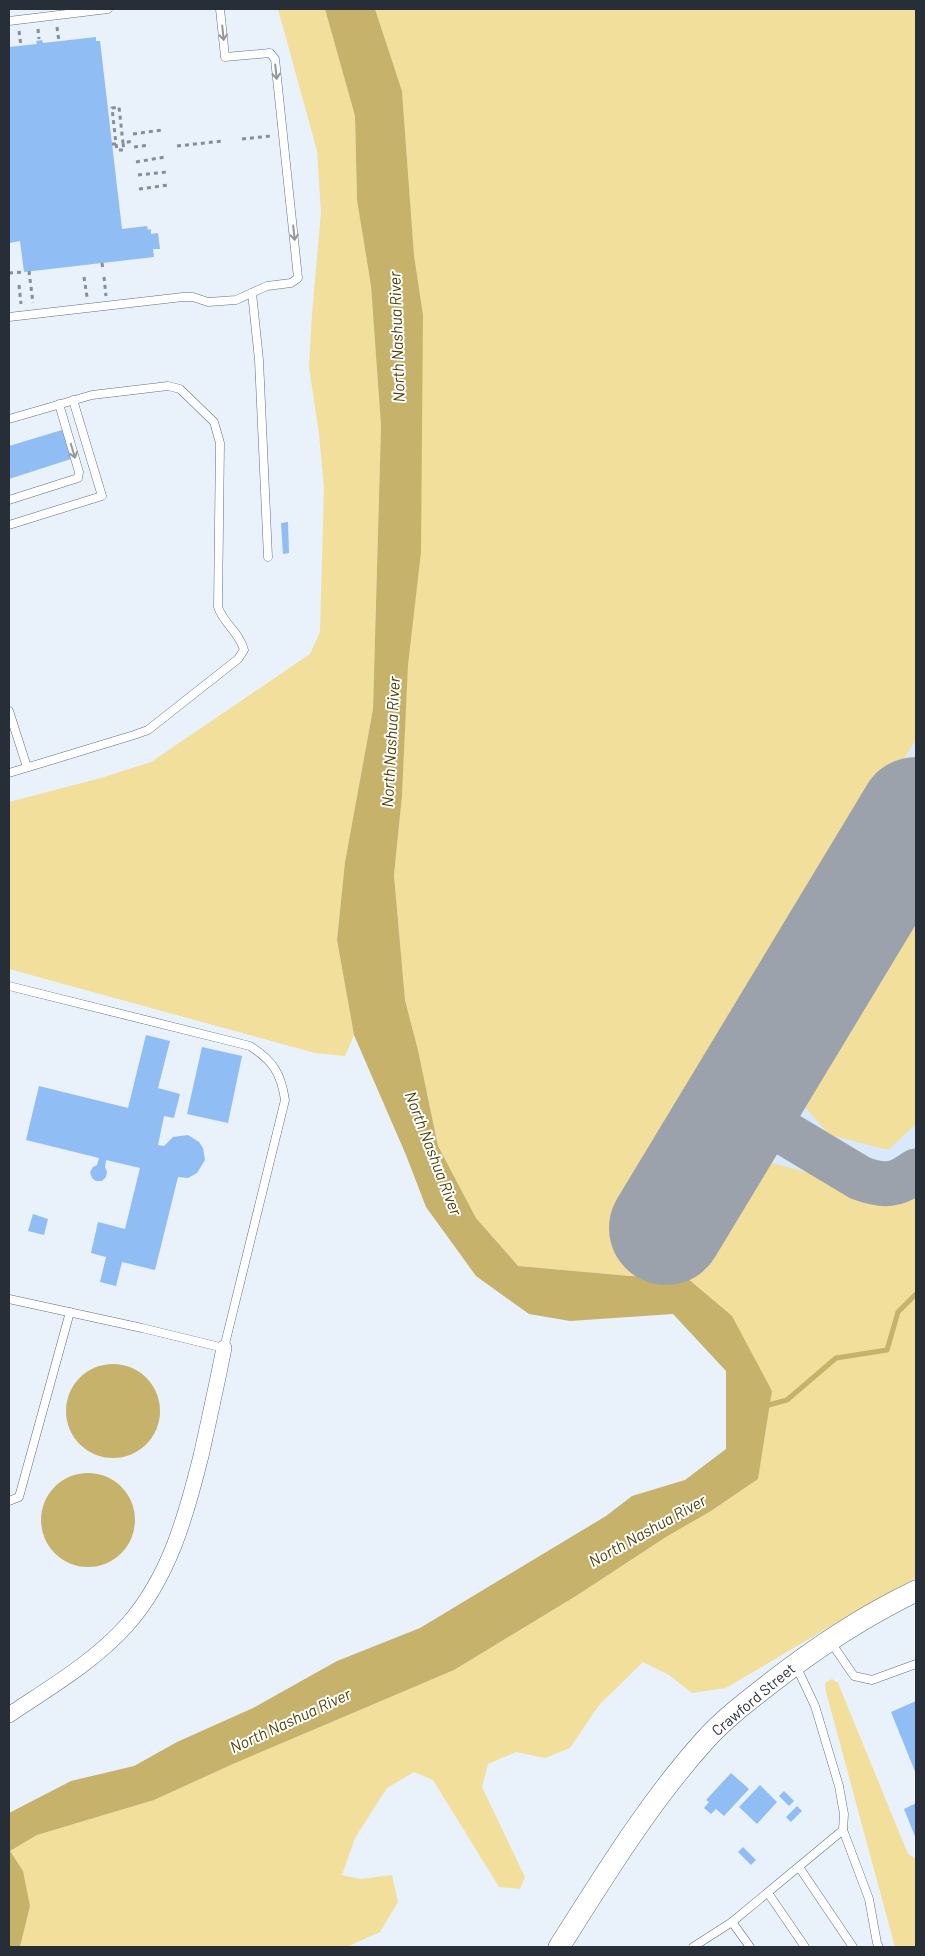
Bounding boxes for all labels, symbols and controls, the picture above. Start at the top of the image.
one-way arrow [218,25,228,41]
one-way arrow [272,64,281,80]
one-way arrow [289,225,299,241]
water label: North Nashua River [384,270,408,403]
one-way arrow [68,443,78,459]
water label: North Nashua River [377,675,403,808]
water label: North Nashua River [402,1088,467,1219]
water label: North Nashua River [585,1489,710,1570]
street label: Crawford Street [708,1659,798,1739]
water label: North Nashua River [227,1683,355,1756]

